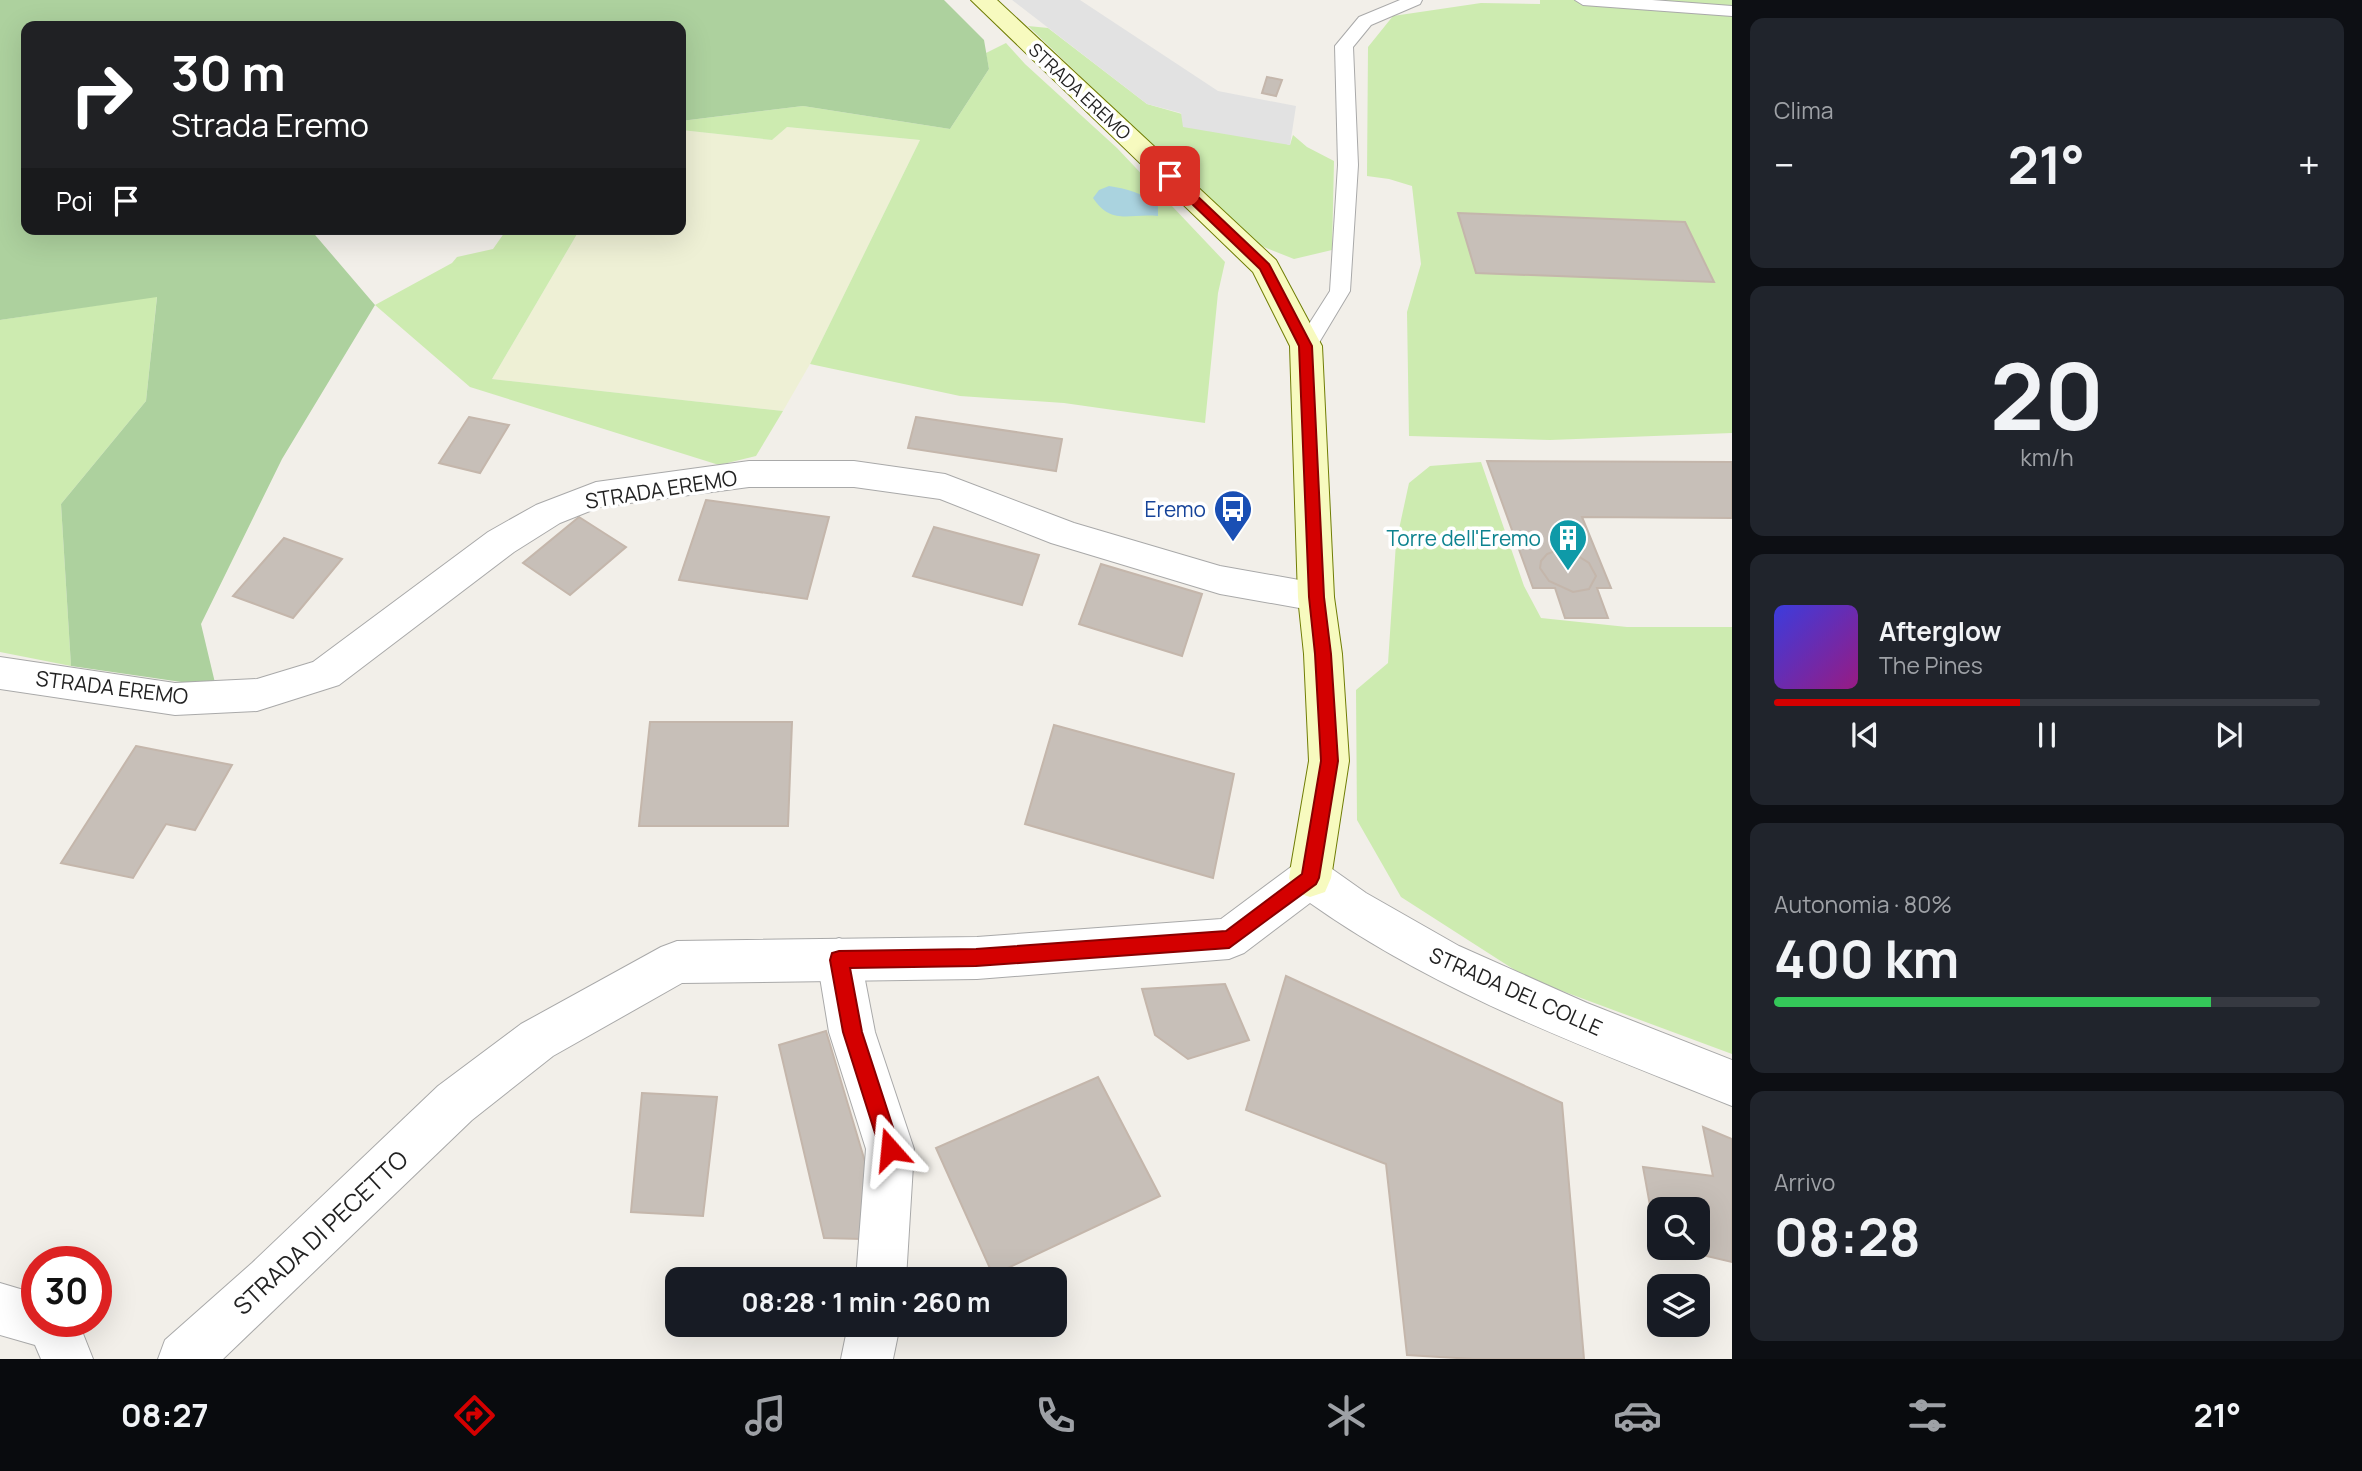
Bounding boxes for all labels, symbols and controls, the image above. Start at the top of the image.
street label: STRADA EREMO [1024,37,1136,145]
text: 30 m [171,39,286,106]
icon: right [56,49,147,140]
text: Clima [1774,94,1833,126]
text: Strada Eremo [171,103,369,147]
text: 21° [2008,129,2085,200]
text: − [1774,138,1795,190]
text: + [2298,138,2320,190]
pin [1140,146,1200,206]
icon: arrive [1151,157,1189,195]
icon: arrive [107,182,145,220]
text: Poi [56,183,93,219]
text: 20 [1990,333,2104,457]
text: km/h [2020,441,2074,473]
street label: STRADA EREMO [583,463,739,515]
bus stop icon: Eremo [1212,488,1254,543]
place label: Eremo [1145,495,1206,523]
building icon: Torre dell'Eremo [1547,517,1589,572]
place label: Torre dell'Eremo [1387,524,1541,552]
text: Afterglow [1879,613,2001,649]
text: The Pines [1879,649,1983,681]
street label: STRADA EREMO [34,664,190,710]
icon: previous [1846,716,1884,754]
icon: pause [2028,716,2066,754]
icon: next [2210,716,2248,754]
text: Autonomia · 80% [1774,888,1952,920]
text: 400 km [1774,923,1959,994]
street label: STRADA DEL COLLE [1425,940,1607,1042]
position arrow [853,1112,927,1186]
street label: STRADA DI PECETTO [226,1142,414,1322]
text: Arrivo [1774,1166,1835,1198]
map controls [1647,1197,1710,1337]
button: search [1647,1197,1710,1260]
text: 08:28 [1774,1201,1921,1272]
speed limit sign: 30 [21,1246,112,1337]
button: layers [1647,1274,1710,1337]
text: 08:28 · 1 min · 260 m [742,1284,990,1320]
icon: directions [450,1391,499,1440]
icon: music [741,1391,790,1440]
icon: phone [1031,1391,1080,1440]
icon: climate [1322,1391,1371,1440]
icon: car [1613,1391,1662,1440]
icon: filters [1903,1391,1952,1440]
text: 08:27 [121,1393,209,1437]
text: 21° [2194,1393,2241,1437]

